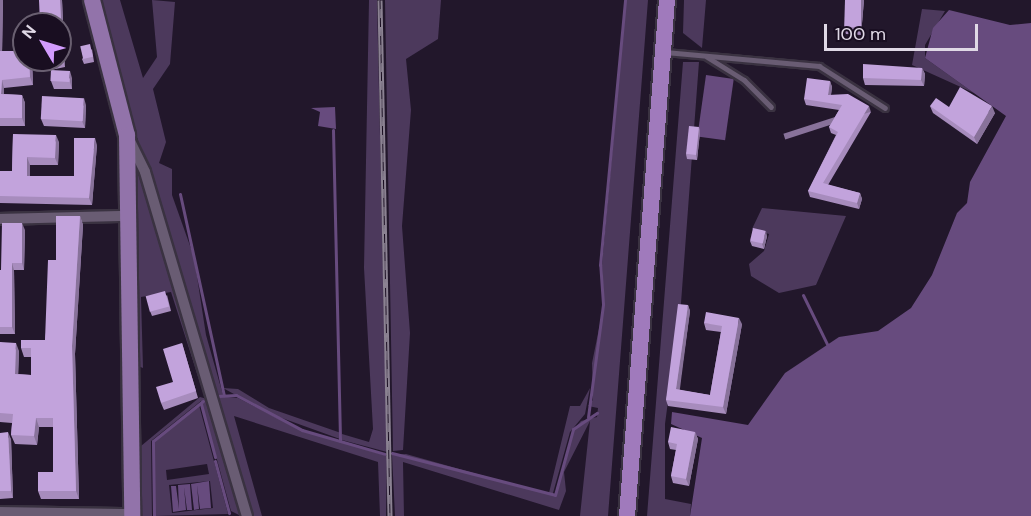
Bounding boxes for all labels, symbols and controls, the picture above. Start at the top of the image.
north arrow [12,12,72,72]
scale bar [827,12,982,50]
text: N [17,21,41,43]
text: 100 m [835,22,886,46]

